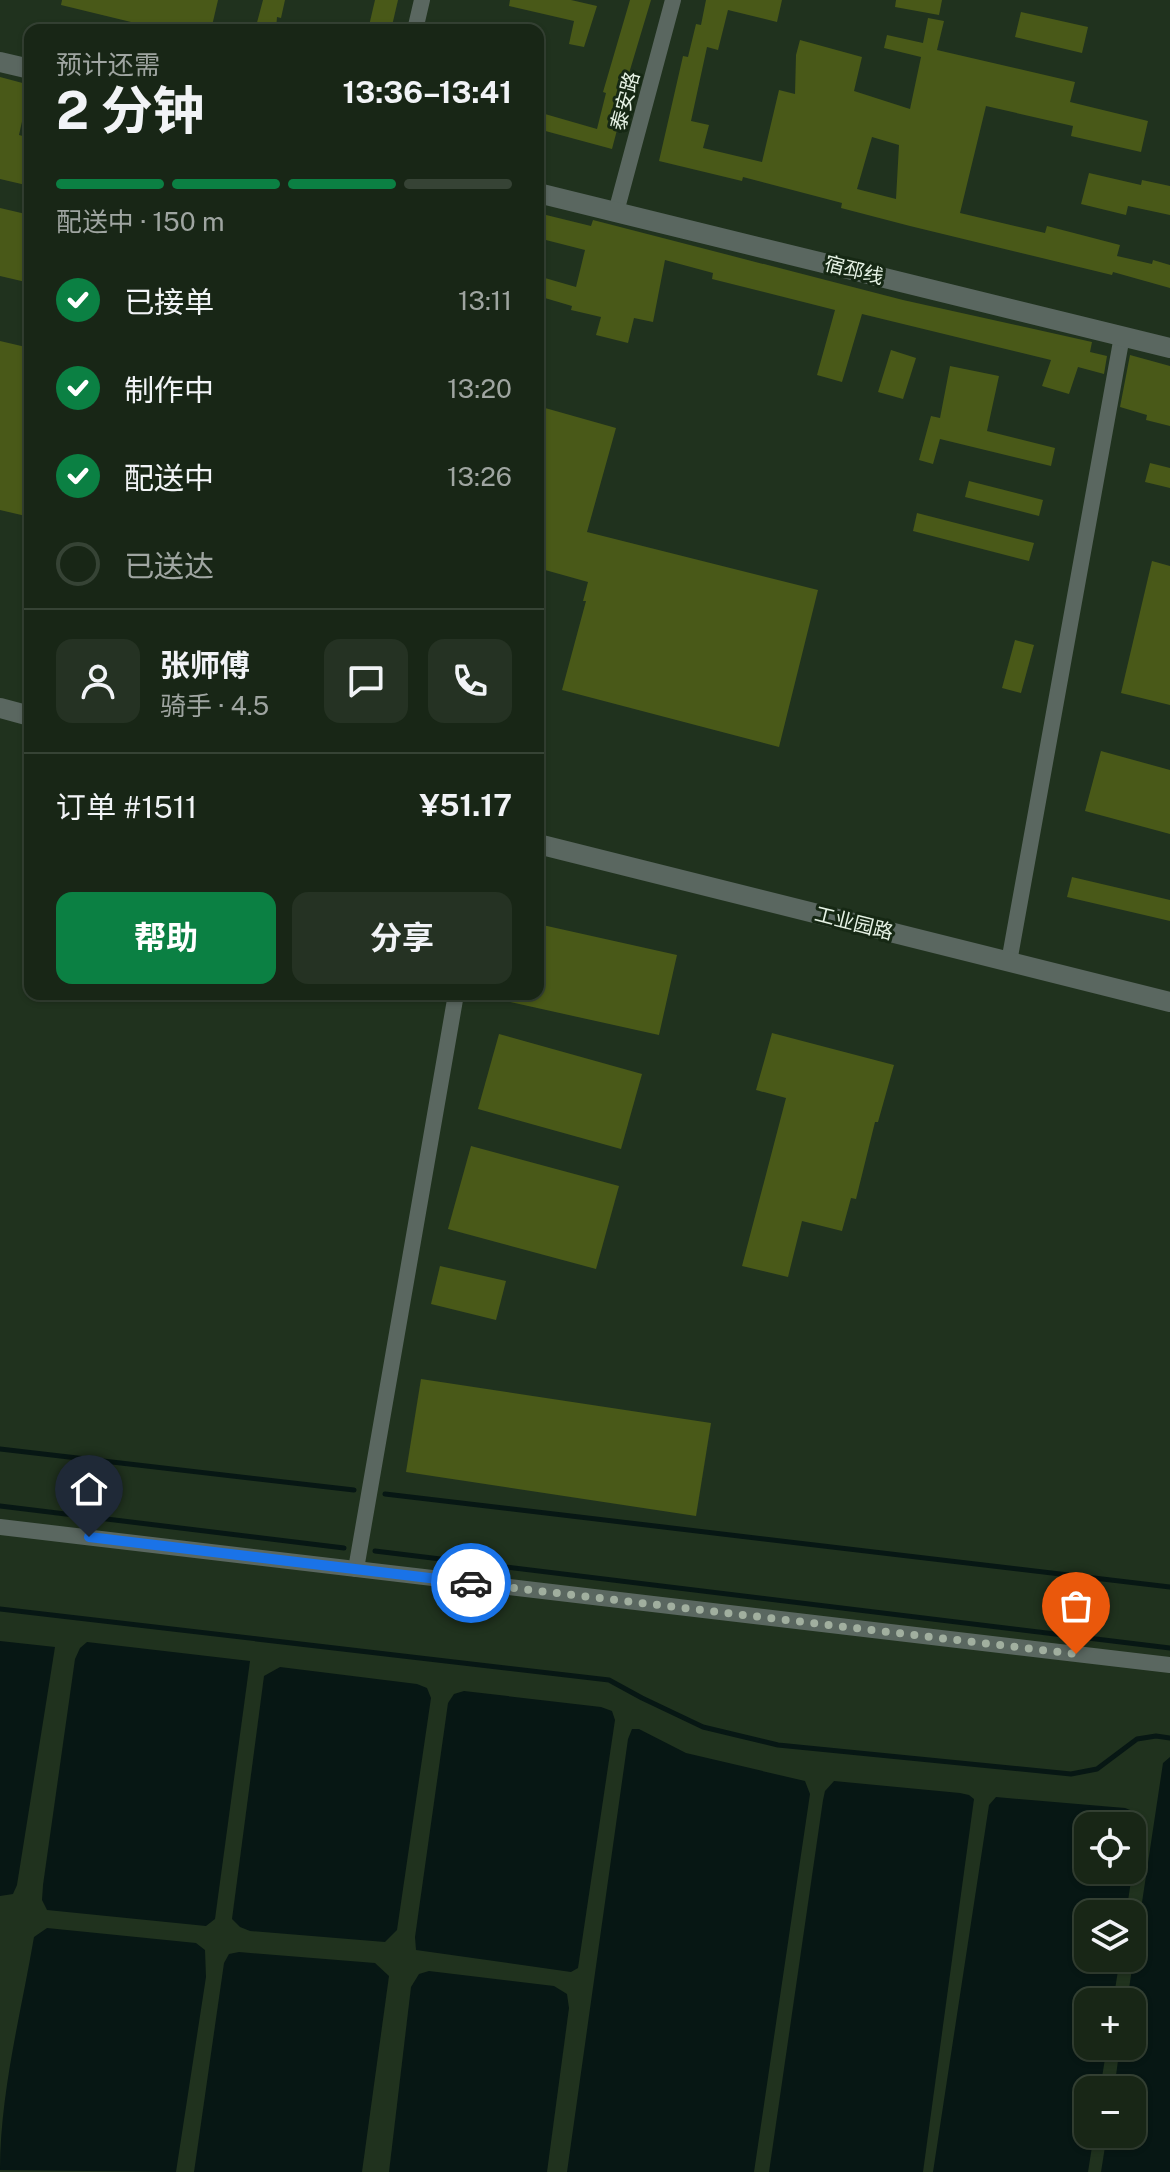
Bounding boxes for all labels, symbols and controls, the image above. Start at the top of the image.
text: 预计还需 [56,49,160,80]
street label: 泰安路 [606,69,644,133]
text: 13:36–13:41 [342,74,512,110]
text: 2 分钟 [56,80,205,141]
text: 配送中 · 150 m [56,206,224,237]
street label: 宿邳线 [822,251,886,289]
icon: check [56,278,100,322]
text: 已接单 [124,284,214,320]
text: 13:11 [458,285,512,316]
icon: check [56,366,100,410]
text: 制作中 [124,372,214,408]
text: 13:20 [447,373,512,404]
icon: check [56,454,100,498]
text: 配送中 [124,460,214,496]
text: 13:26 [447,461,512,492]
text: 已送达 [124,548,214,584]
button: person [56,639,140,723]
button: chat [324,639,408,723]
button: phone [428,639,512,723]
text: 张师傅 [160,647,250,683]
text: 骑手 · 4.5 [160,690,269,721]
text: ¥51.17 [419,787,512,823]
text: 订单 #1511 [56,789,197,825]
button: 帮助 [56,892,276,984]
button: 分享 [292,892,512,984]
street label: 工业园路 [812,902,896,944]
pin [55,1455,123,1537]
icon: home [67,1467,111,1511]
courier [431,1543,511,1623]
icon: car [449,1561,493,1605]
pin [1042,1572,1110,1654]
icon: bag [1054,1584,1098,1628]
map controls [1074,1812,1146,2148]
button: locate [1074,1812,1146,1884]
button: layers [1074,1900,1146,1972]
button: + [1074,1988,1146,2060]
button: − [1074,2076,1146,2148]

